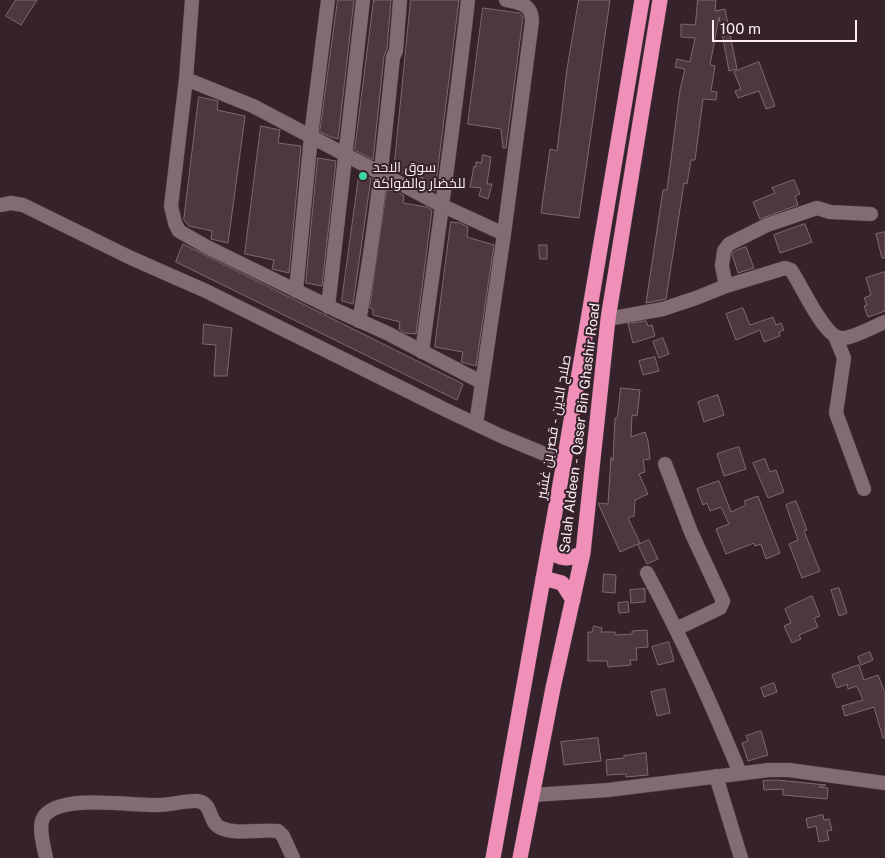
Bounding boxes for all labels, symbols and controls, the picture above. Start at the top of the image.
scale bar [715,10,860,42]
text: 100 m [720,20,761,37]
place label: سوق الاحد للخضار والفواكة [373,160,466,192]
marker: سوق الاحد للخضار والفواكة [357,170,369,182]
street label: Salah Aldeen - Qaser Bin Ghashir Road [556,302,604,554]
street label: صلاح الدين - قصر بن غشير [533,354,575,500]

